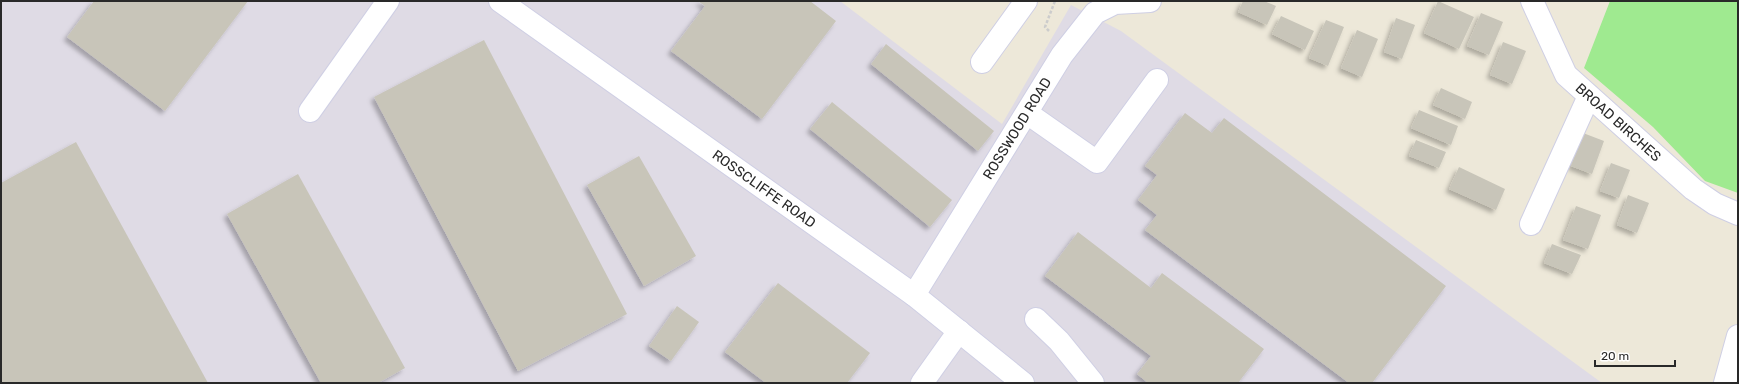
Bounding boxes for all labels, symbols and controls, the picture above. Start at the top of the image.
street label: ROSSWOOD ROAD [979,74,1055,183]
street label: BROAD BIRCHES [1572,80,1665,165]
street label: ROSSCLIFFE ROAD [709,146,819,232]
scale bar [1595,342,1675,368]
text: 20 m [1601,349,1629,363]

